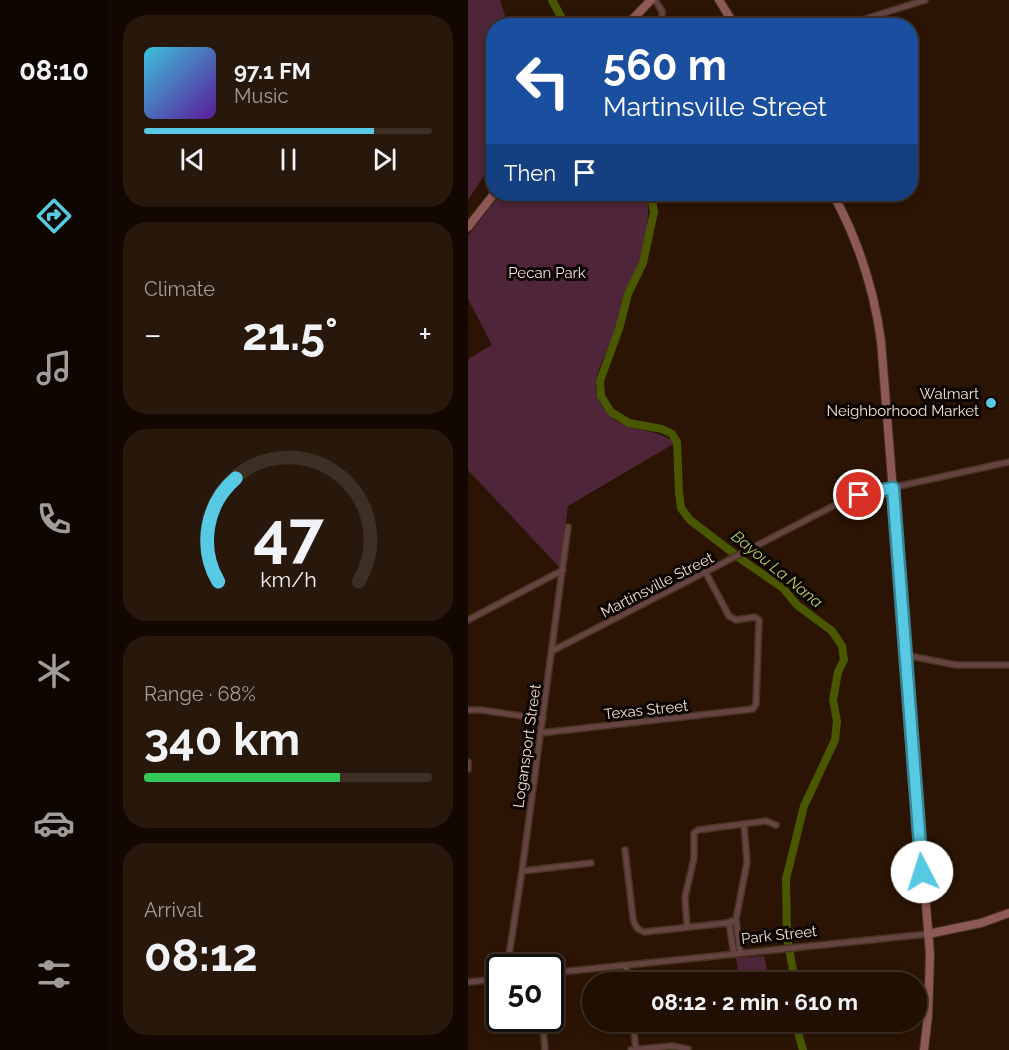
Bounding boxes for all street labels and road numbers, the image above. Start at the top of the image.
street label: Martinsville Street [598,549,716,621]
street label: Logansport Street [509,683,545,809]
street label: Texas Street [603,697,689,723]
street label: Park Street [740,922,818,948]

